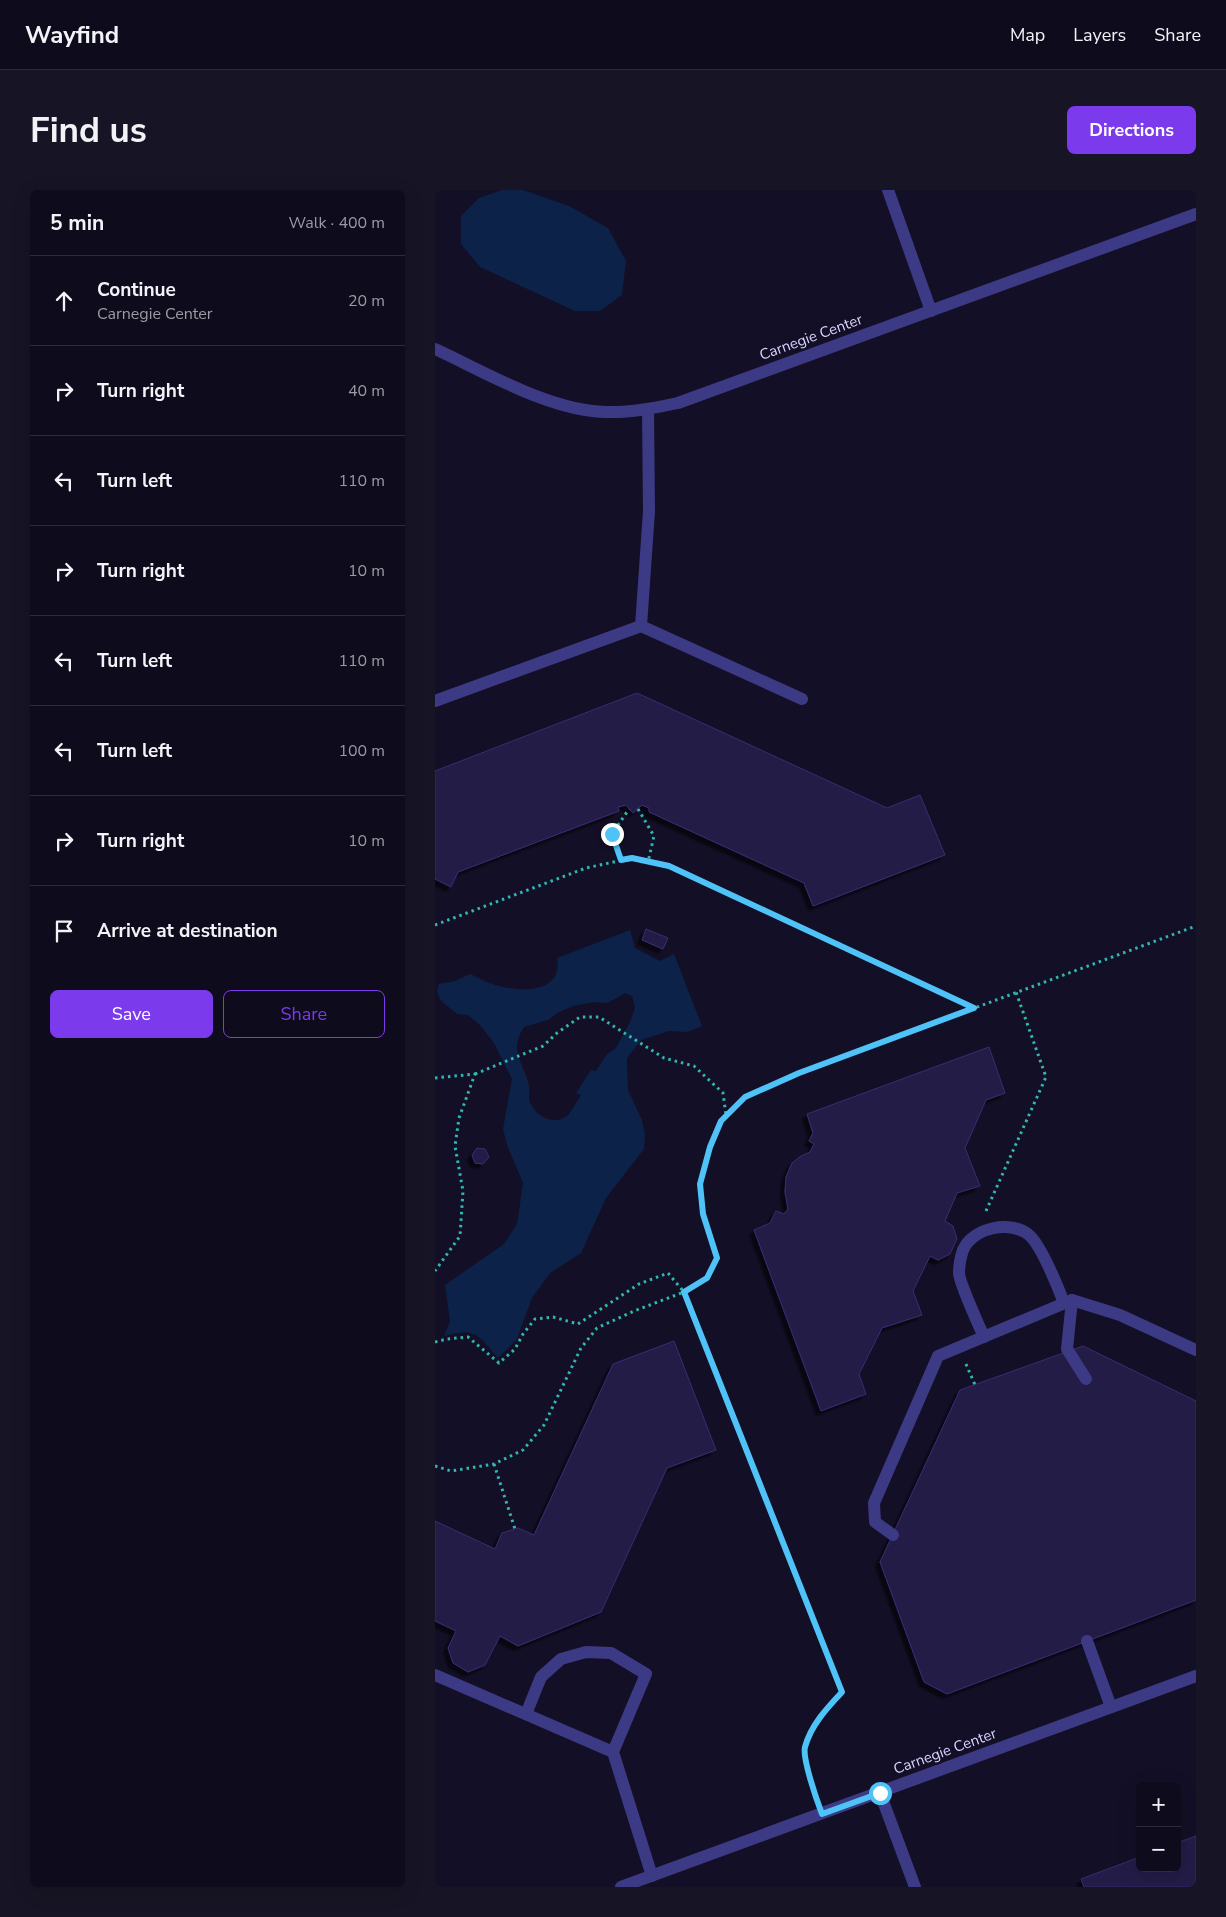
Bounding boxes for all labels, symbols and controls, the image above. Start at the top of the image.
text: Wayfind [25,19,119,51]
text: Map [1010,23,1045,47]
text: Layers [1073,23,1126,47]
text: Share [1154,23,1201,47]
button: Directions [1067,106,1196,154]
text: Find us [30,107,147,154]
text: 5 min [50,209,104,237]
text: Walk · 400 m [289,212,385,234]
text: Continue [97,277,176,303]
icon: ahead [50,287,78,315]
text: 20 m [348,290,385,312]
text: Carnegie Center [97,303,213,325]
street label: Carnegie Center [757,309,866,365]
icon: right [50,377,78,405]
text: Turn right [97,378,184,404]
text: 40 m [348,380,385,402]
icon: left [50,467,78,495]
text: Turn left [97,468,172,494]
text: 110 m [338,470,385,492]
icon: right [50,557,78,585]
text: Turn right [97,558,184,584]
text: 10 m [348,560,385,582]
icon: left [50,647,78,675]
text: Turn left [97,648,172,674]
text: 110 m [338,650,385,672]
icon: left [50,737,78,765]
text: Turn left [97,738,172,764]
text: 100 m [338,740,385,762]
route end [601,823,624,846]
icon: right [50,827,78,855]
text: Turn right [97,828,184,854]
text: 10 m [348,830,385,852]
icon: arrive [50,917,78,945]
text: Arrive at destination [97,918,278,944]
button: Save [50,990,213,1038]
button: Share [223,990,385,1038]
street label: Carnegie Center [891,1723,1000,1779]
route start [869,1782,892,1805]
map controls [1136,1782,1181,1872]
button: + [1136,1782,1181,1827]
button: − [1136,1827,1181,1872]

